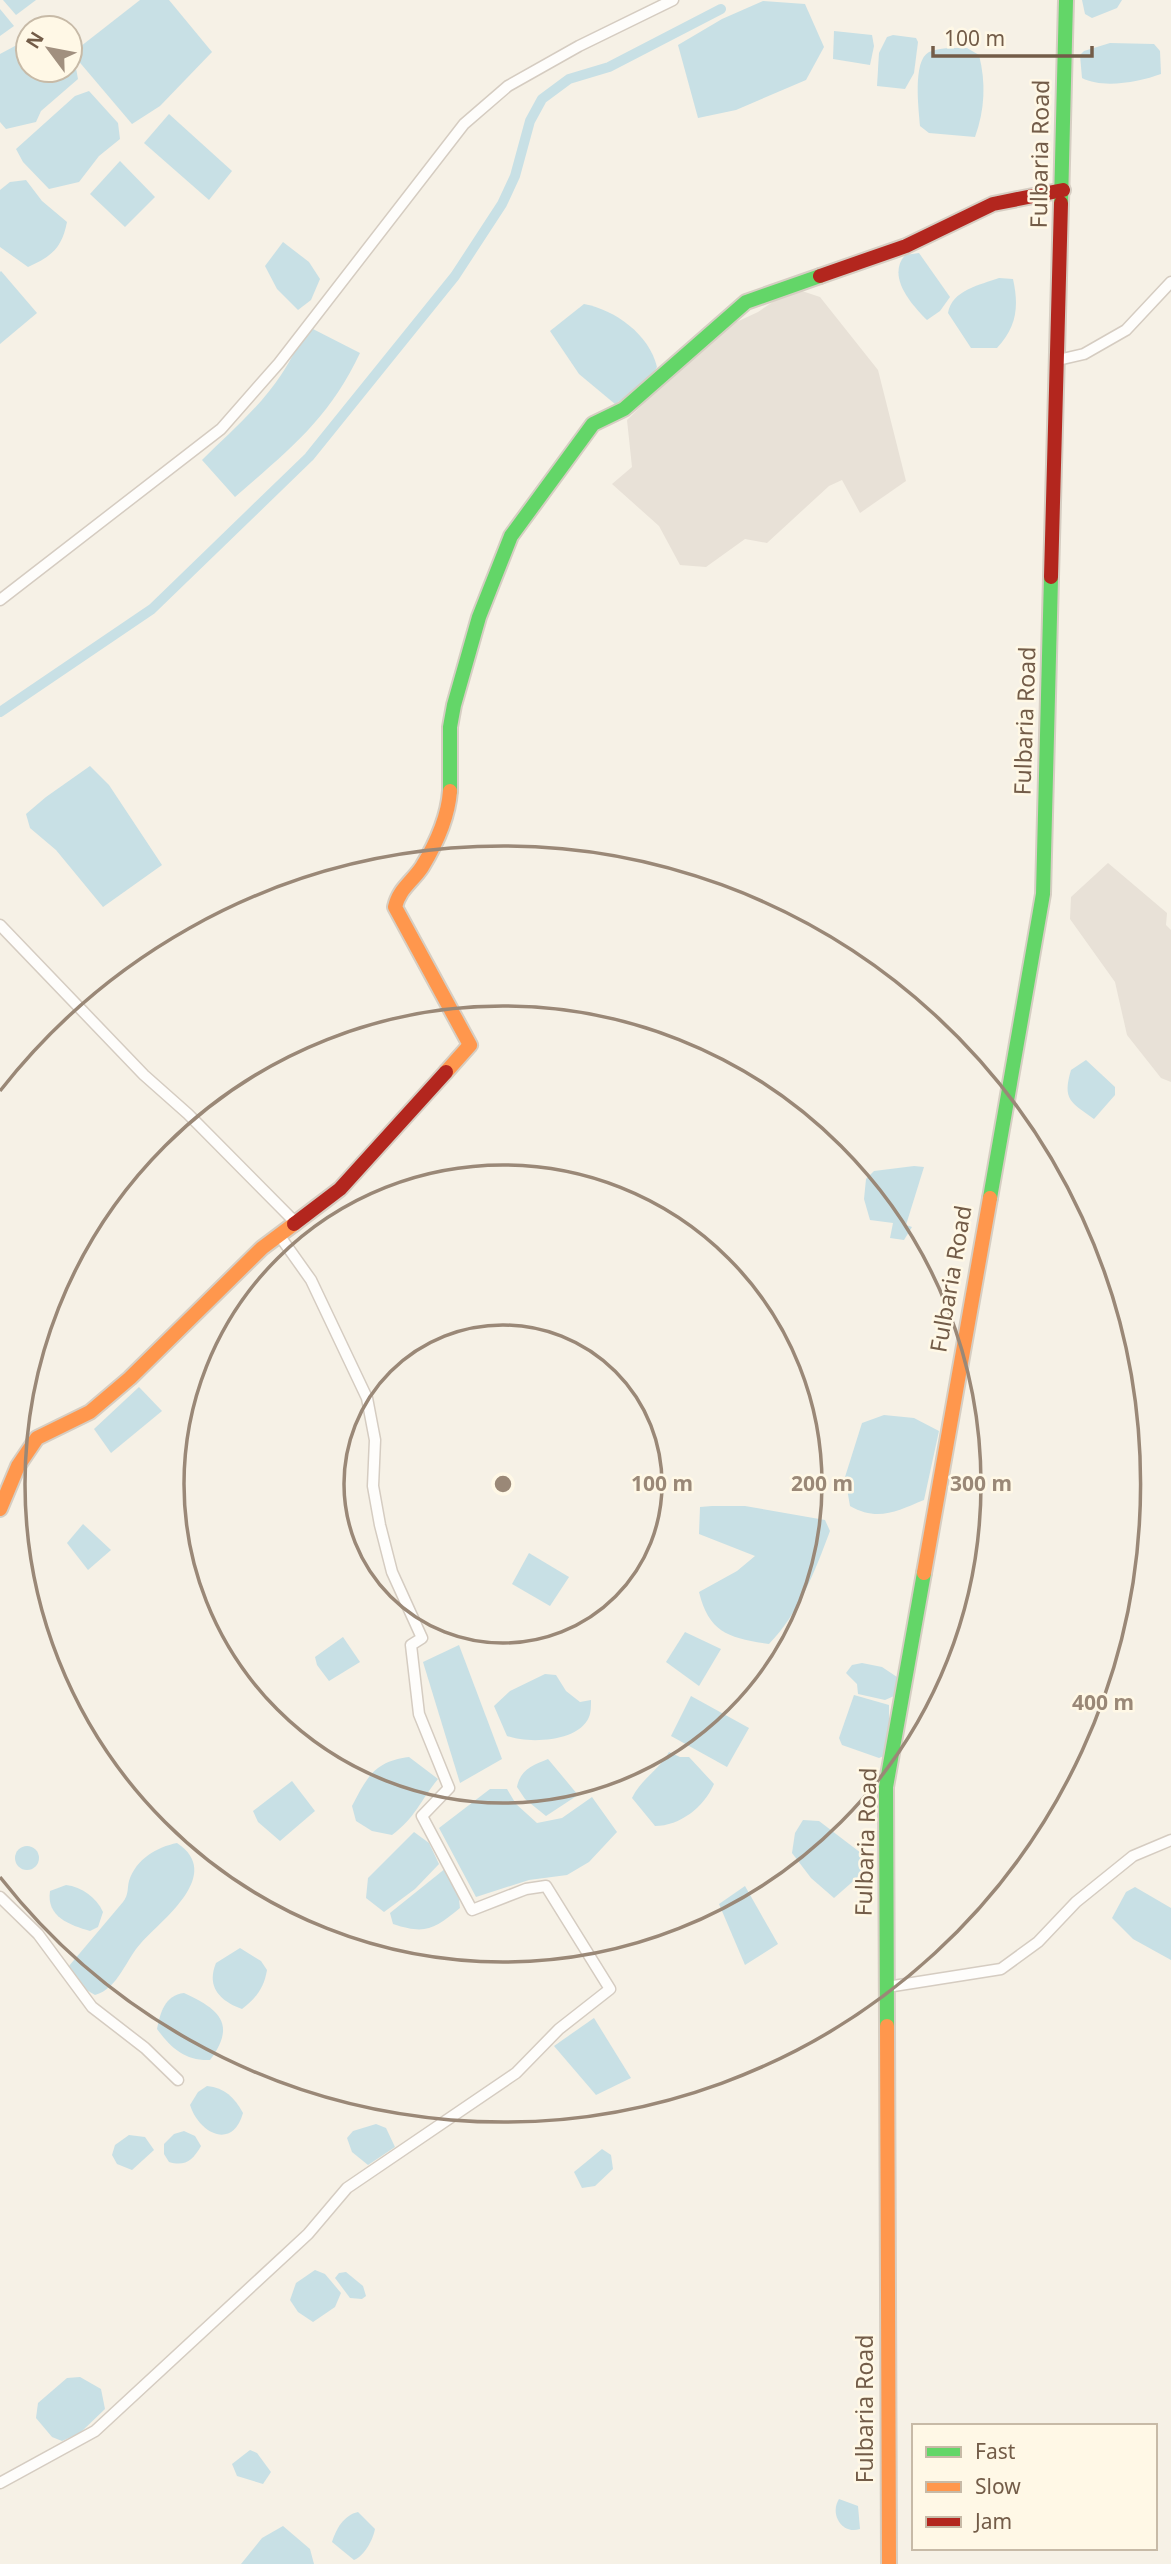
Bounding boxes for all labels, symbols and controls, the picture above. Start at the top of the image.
north arrow [14,14,84,84]
scale bar [933,14,1092,58]
text: 100 m [944,24,1005,52]
text: N [19,27,50,53]
street label: Fulbaria Road [1022,79,1056,229]
street label: Fulbaria Road [1005,646,1043,796]
street label: Fulbaria Road [921,1203,979,1355]
text: 100 m [631,1469,693,1497]
text: 200 m [791,1469,853,1497]
text: 300 m [950,1469,1012,1497]
centre of rings [491,1472,515,1496]
text: 400 m [1072,1688,1134,1716]
street label: Fulbaria Road [846,1767,884,1917]
street label: Fulbaria Road [848,2335,880,2483]
legend [912,2424,1157,2550]
text: Fast [975,2437,1016,2465]
text: Slow [975,2472,1021,2500]
text: Jam [973,2507,1012,2535]

